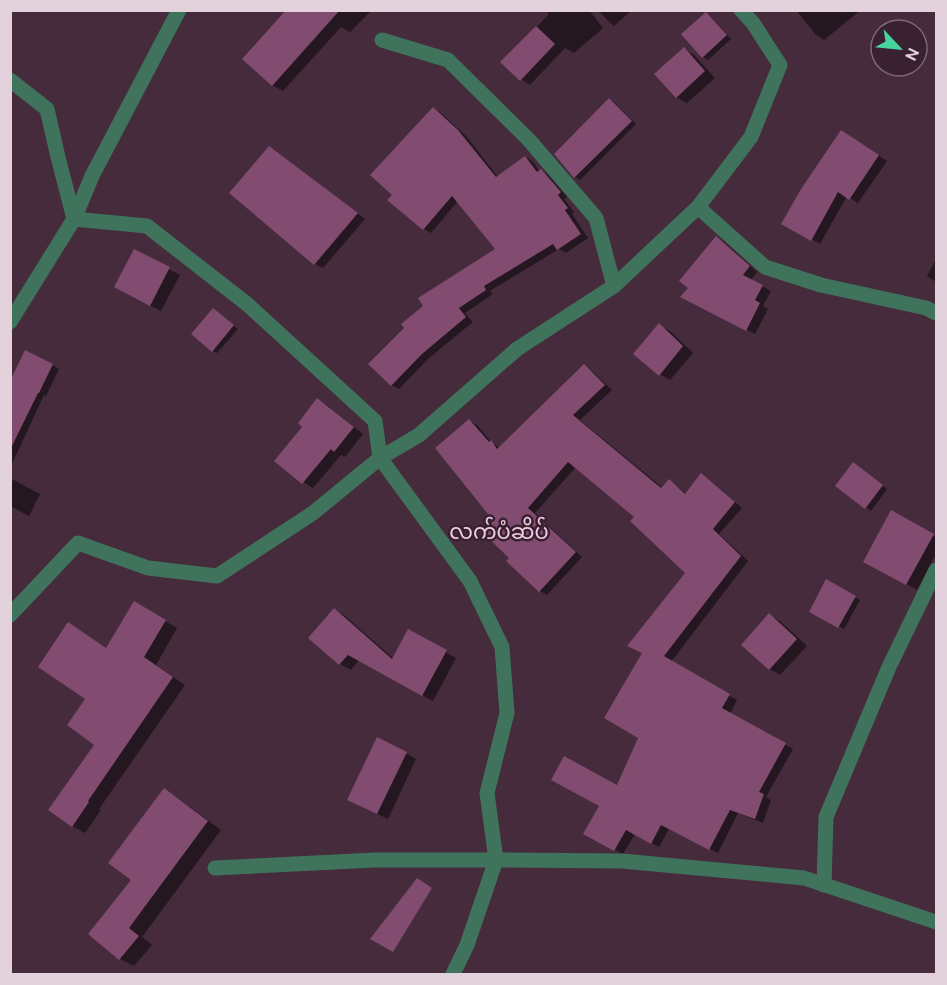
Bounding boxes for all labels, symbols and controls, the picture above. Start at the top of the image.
north arrow [869,18,929,78]
text: N [902,45,923,64]
district label: လက်ပံဆိပ် [449,516,549,543]

